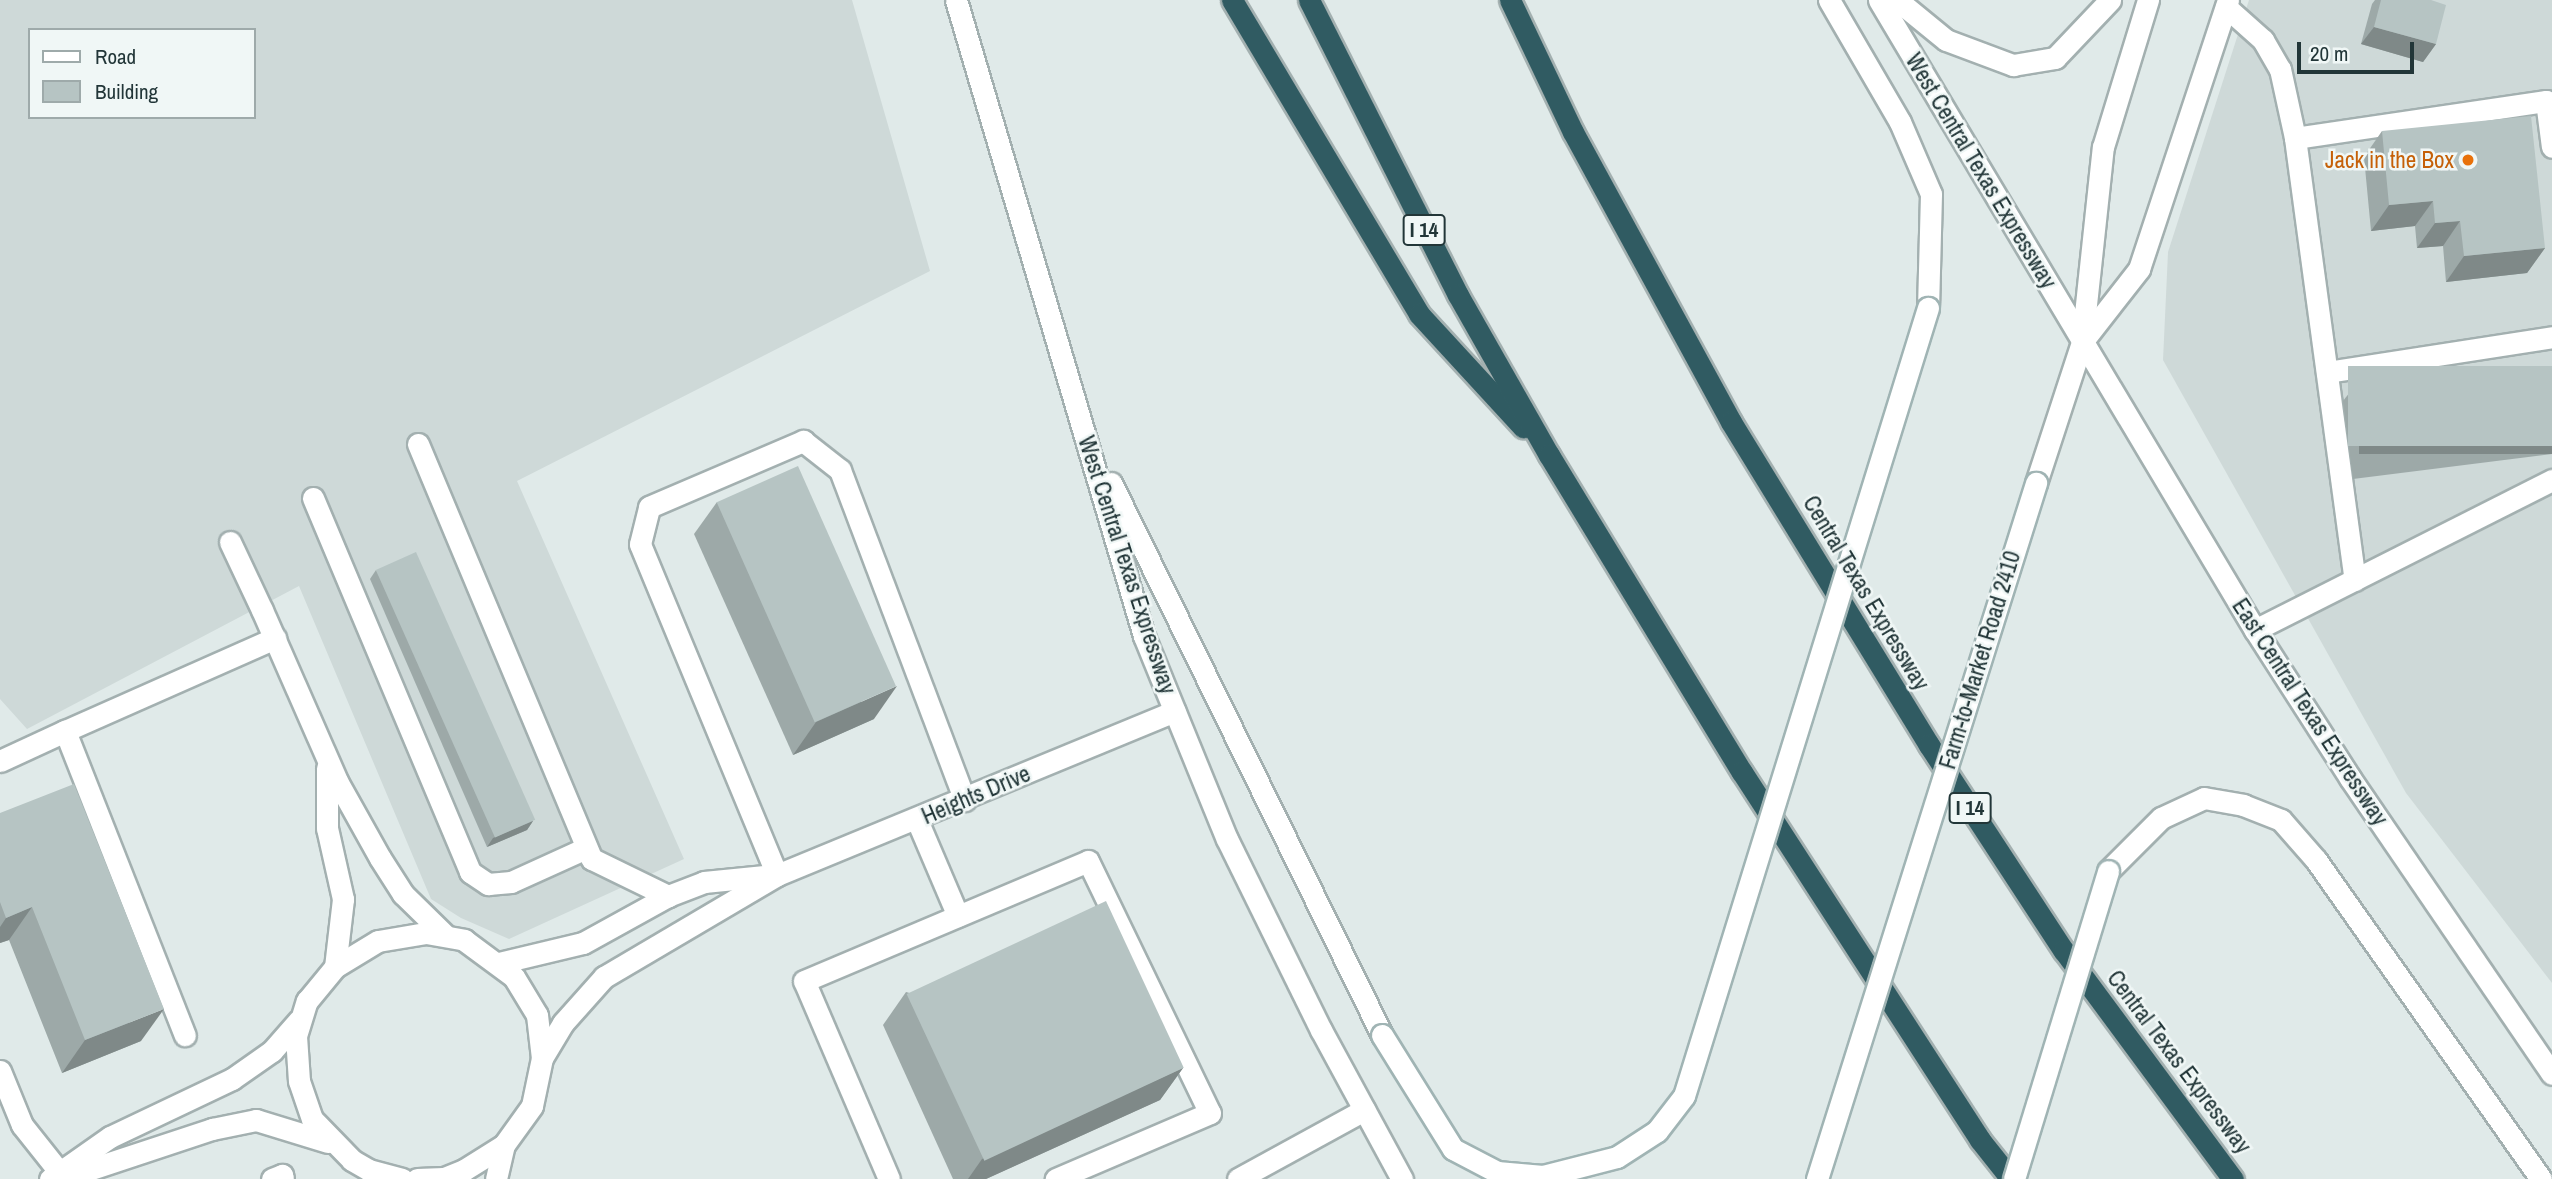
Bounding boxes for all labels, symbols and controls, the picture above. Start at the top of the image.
legend [28,28,256,119]
scale bar [2300,28,2417,72]
text: 20 m [2310,39,2348,68]
text: Road [95,42,136,71]
street label: West Central Texas Expressway [1900,48,2062,294]
text: Building [95,77,158,106]
place label: Jack in the Box [2325,146,2454,174]
marker: Jack in the Box [2460,152,2476,168]
road number: I 14 [1401,212,1447,247]
street label: West Central Texas Expressway [1072,432,1182,698]
street label: Central Texas Expressway [1797,491,1935,695]
street label: Farm-to-Market Road 2410 [1934,548,2026,772]
street label: East Central Texas Expressway [2226,593,2394,831]
street label: Heights Drive [918,760,1034,830]
road number: I 14 [1947,790,1993,826]
street label: Central Texas Expressway [2101,965,2257,1159]

